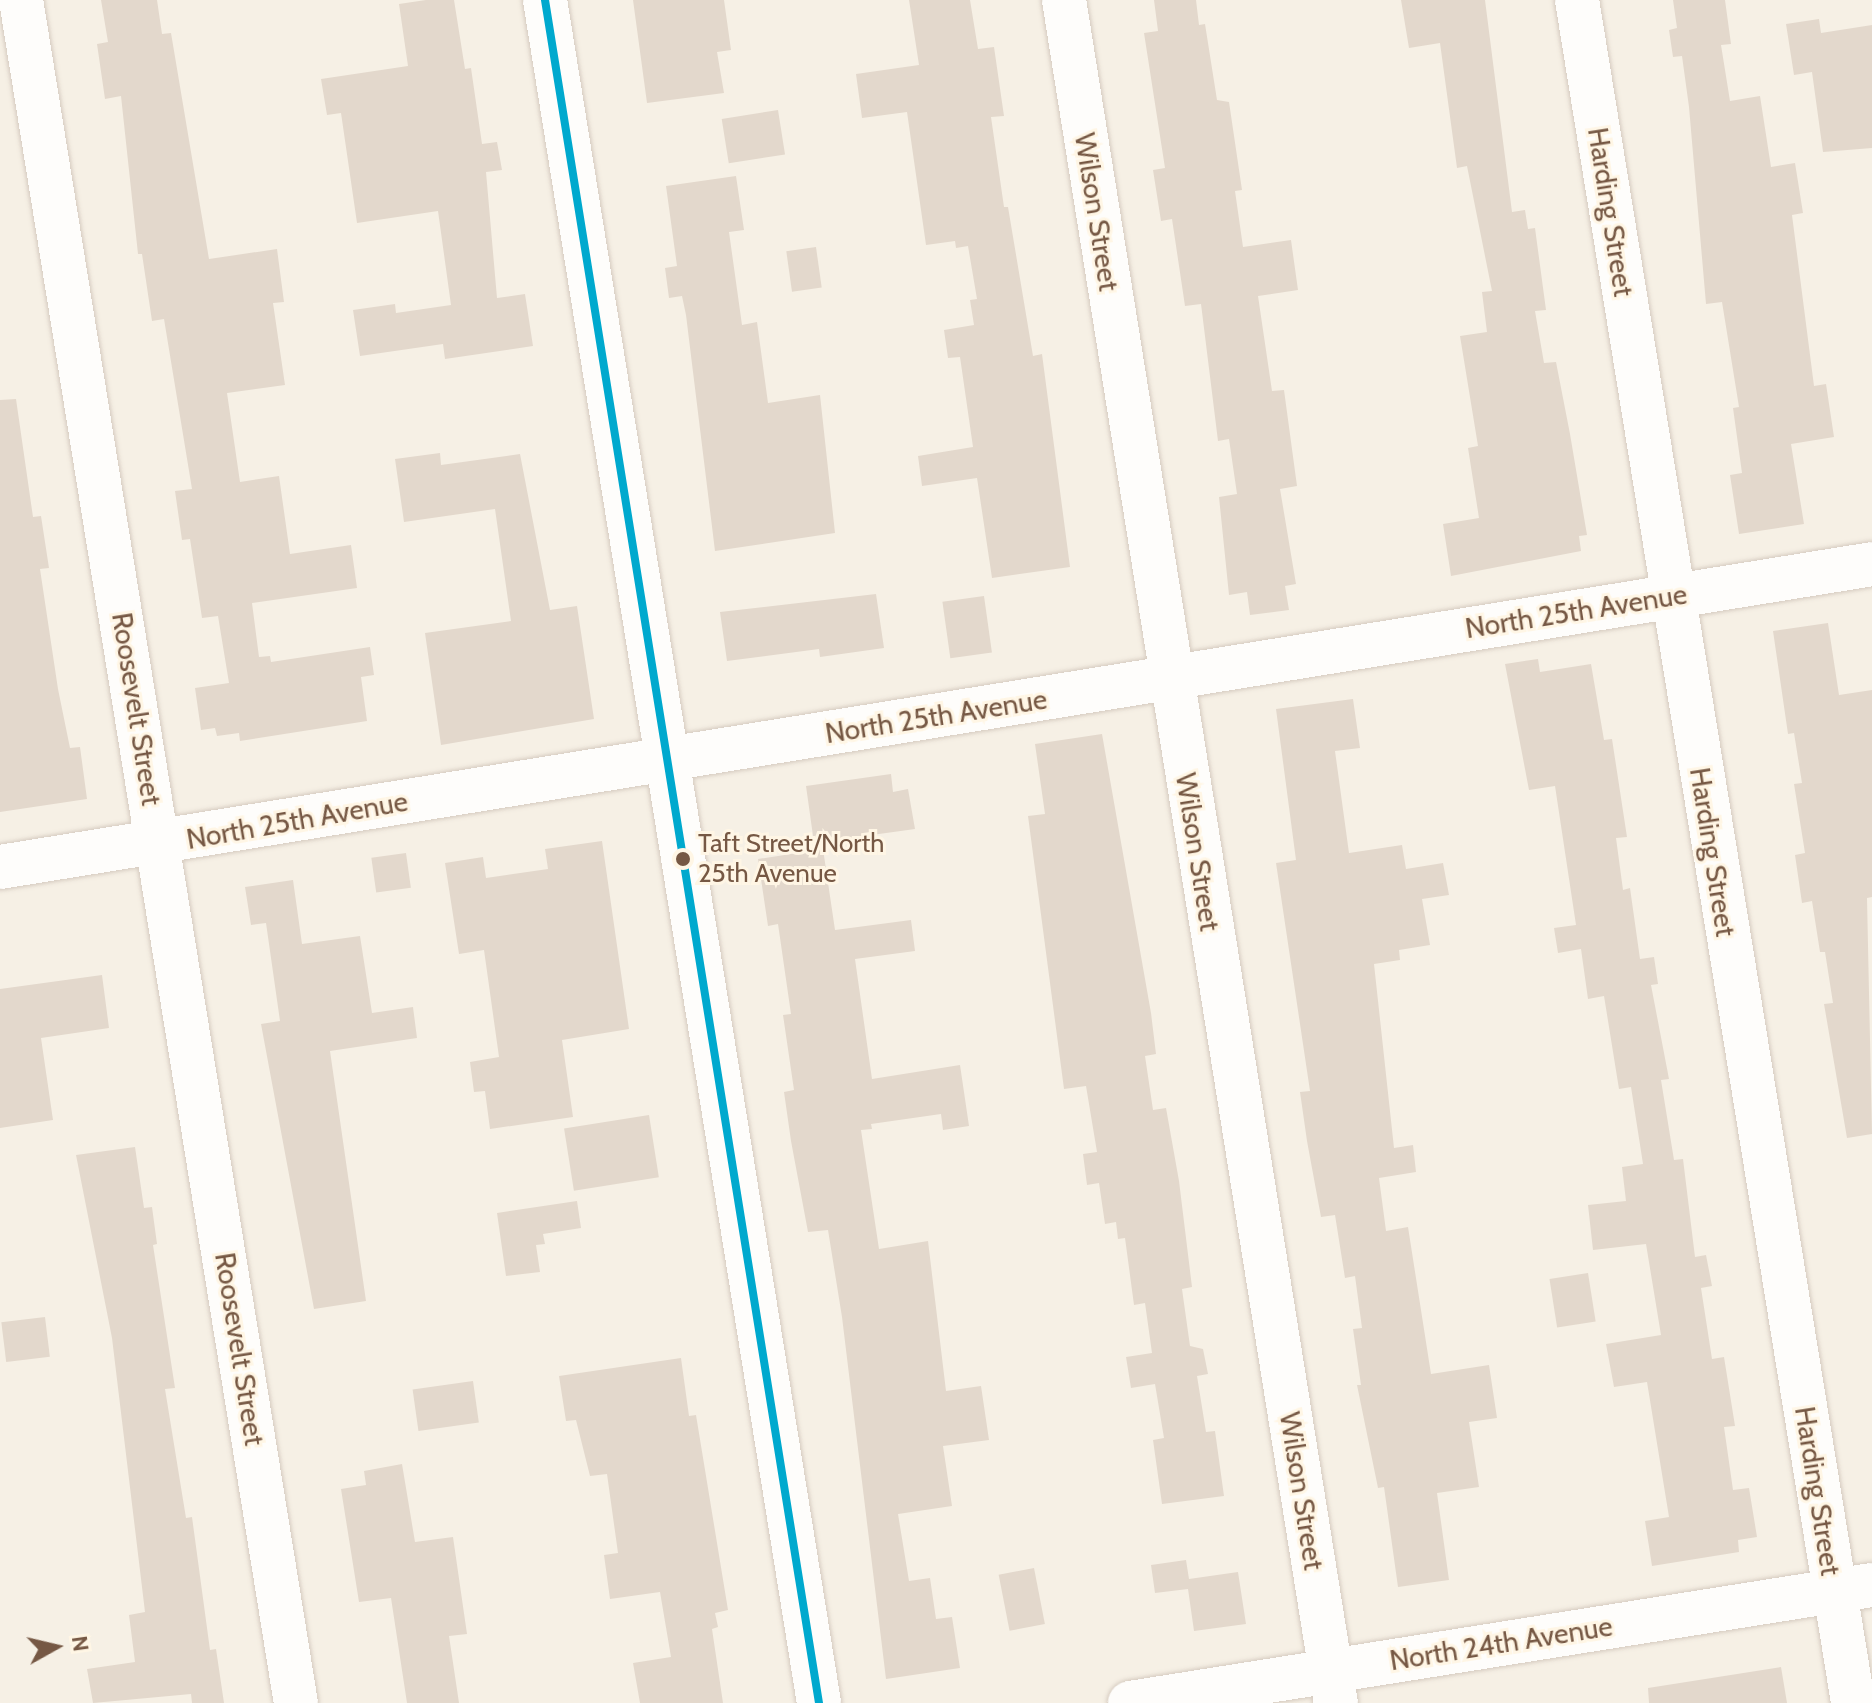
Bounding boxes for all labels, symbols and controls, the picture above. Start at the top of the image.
street label: Harding Street [1581,125,1641,299]
street label: Wilson Street [1068,130,1126,294]
street label: North 25th Avenue [1463,577,1689,645]
street label: Roosevelt Street [105,610,169,808]
street label: North 25th Avenue [823,682,1049,750]
street label: Harding Street [1683,765,1743,939]
street label: Wilson Street [1169,770,1227,934]
street label: North 25th Avenue [184,784,410,856]
place label: Taft Street/North 25th Avenue [698,828,884,890]
marker: Taft Street/North 25th Avenue [675,851,691,867]
street label: Roosevelt Street [208,1250,272,1448]
street label: Harding Street [1788,1404,1848,1578]
street label: Wilson Street [1273,1409,1331,1573]
north arrow [16,1607,96,1687]
street label: North 24th Avenue [1387,1609,1615,1677]
text: N [66,1634,95,1653]

